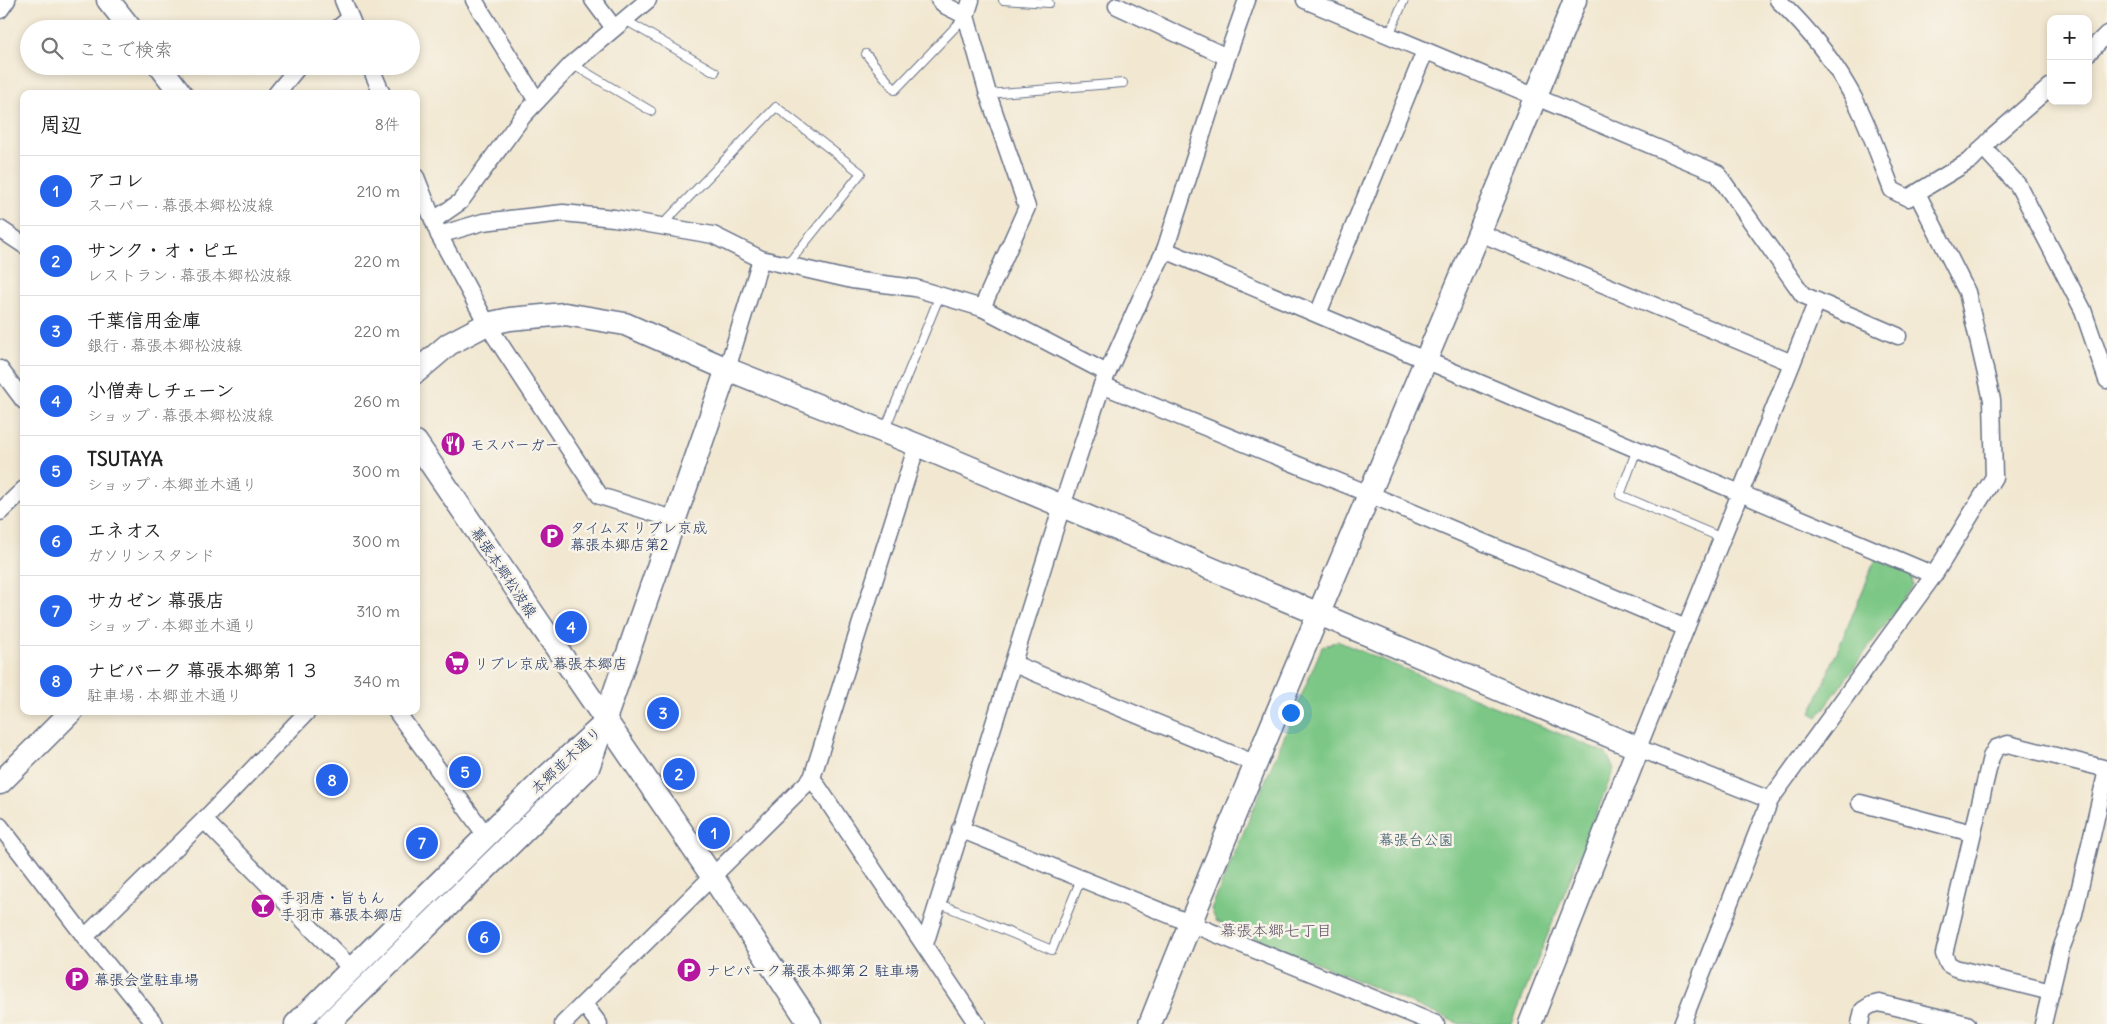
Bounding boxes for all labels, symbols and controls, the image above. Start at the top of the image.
map controls [2047,15,2092,105]
button: + [2047,15,2092,60]
search box [20,20,420,75]
icon: search [38,34,66,62]
text: ここで検索 [78,37,173,61]
button: − [2047,60,2092,105]
text: 周辺 [40,111,82,138]
text: 8件 [375,114,400,134]
text: アコレ [87,168,144,192]
text: 1 [53,181,59,201]
text: 210 m [357,181,400,201]
text: スーパー · 幕張本郷松波線 [87,195,274,215]
text: サンク・オ・ピエ [87,238,239,262]
text: 2 [52,251,60,271]
text: 220 m [354,251,400,271]
text: レストラン · 幕張本郷松波線 [87,265,291,285]
text: 千葉信用金庫 [87,308,201,332]
text: 3 [51,321,61,341]
text: 220 m [354,321,400,341]
text: 銀行 · 幕張本郷松波線 [87,335,242,355]
text: 小僧寿しチェーン [87,378,234,402]
text: 4 [51,391,61,411]
text: 260 m [354,391,400,411]
text: ショップ · 幕張本郷松波線 [87,405,274,425]
restaurant icon: モスバーガー [440,431,466,457]
place label: モスバーガー [470,435,560,454]
text: TSUTAYA [87,447,163,471]
text: 5 [51,461,61,481]
text: 300 m [352,461,400,481]
text: ショップ · 本郷並木通り [87,474,258,494]
text: エネオス [87,518,162,542]
place label: タイムズ リブレ京成 幕張本郷店第2 [570,518,707,554]
street label: 幕張本郷松波線 [467,523,541,621]
parking icon: タイムズ リブレ京成 幕張本郷店第2 [539,523,565,549]
text: 6 [51,531,61,551]
text: 300 m [352,531,400,551]
text: ガソリンスタンド [87,545,215,565]
text: サカゼン 幕張店 [87,588,225,612]
text: 7 [52,601,60,621]
text: 310 m [356,601,400,621]
pin: 4 [555,608,587,646]
text: ショップ · 本郷並木通り [87,615,258,635]
supermarket icon: リブレ京成 幕張本郷店 [444,650,470,676]
place label: リブレ京成 幕張本郷店 [474,654,628,673]
text: ナビパーク 幕張本郷第１３ [87,658,320,682]
text: 8 [51,671,61,691]
text: 340 m [353,671,400,691]
text: 駐車場 · 本郷並木通り [87,685,242,705]
pin: 3 [647,694,679,732]
your location [1278,700,1304,726]
street label: 本郷並木通り [527,722,605,798]
pin: 5 [449,753,481,791]
pin: 2 [663,755,695,793]
pin: 8 [316,761,348,799]
pin: 1 [698,814,730,852]
pin: 7 [406,824,438,862]
park label: 幕張台公園 [1378,830,1454,849]
place label: 手羽唐・旨もん 手羽市 幕張本郷店 [280,888,404,924]
bar icon: 手羽唐・旨もん 手羽市 幕張本郷店 [250,893,276,919]
pin: 6 [468,918,500,956]
district label: 幕張本郷七丁目 [1220,920,1332,940]
parking icon: ナビパーク幕張本郷第２ 駐車場 [676,957,702,983]
place label: ナビパーク幕張本郷第２ 駐車場 [706,961,920,980]
parking icon: 幕張会堂駐車場 [64,966,90,992]
place label: 幕張会堂駐車場 [94,970,199,989]

